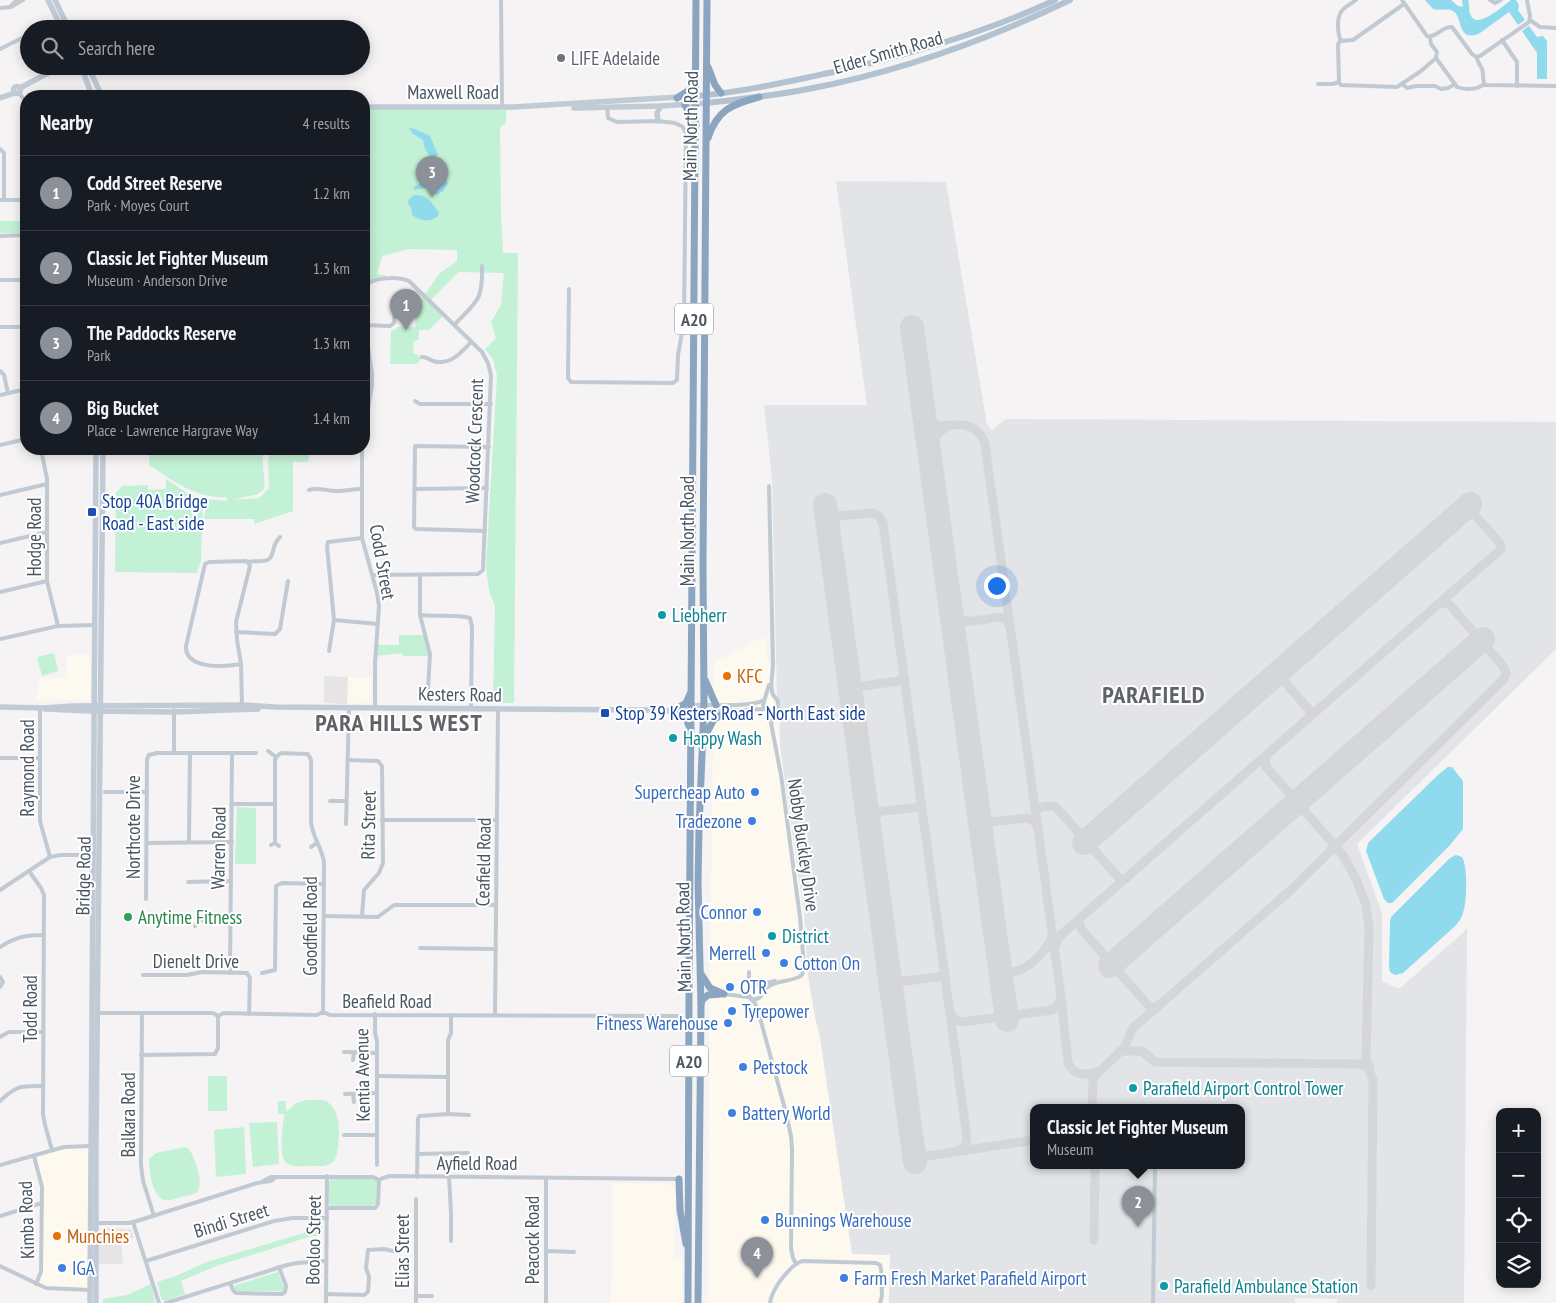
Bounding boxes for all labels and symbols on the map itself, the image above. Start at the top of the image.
street label: Elder Smith Road [831,25,945,79]
place label: LIFE Adelaide [571,46,660,70]
marker: LIFE Adelaide [555,52,567,64]
street label: Main North Road [677,71,703,181]
street label: Maxwell Road [407,80,499,104]
pin: 3 [416,156,448,197]
pin: 1 [390,289,422,330]
road number: A20 [675,304,713,334]
street label: Woodcock Crescent [460,377,488,504]
street label: Main North Road [675,476,699,586]
place label: Stop 40A Bridge Road - East side [102,489,208,535]
street label: Hodge Road [22,497,46,577]
marker: Stop 40A Bridge Road - East side [86,506,98,518]
street label: Codd Street [365,522,402,602]
your location [984,573,1010,599]
place label: Liebherr [672,603,728,627]
marker: Liebherr [656,609,668,621]
place label: KFC [737,664,763,688]
marker: KFC [721,670,733,682]
district label: PARAFIELD [1102,679,1206,710]
street label: Kesters Road [418,681,502,707]
place label: Stop 39 Kesters Road - North East side [615,701,866,725]
district label: PARA HILLS WEST [315,707,483,738]
marker: Stop 39 Kesters Road - North East side [599,707,611,719]
street label: Raymond Road [15,719,39,817]
place label: Happy Wash [683,726,762,750]
marker: Happy Wash [667,732,679,744]
street label: Northcote Drive [121,775,145,879]
street label: Nobby Buckley Drive [783,777,825,913]
place label: Supercheap Auto [634,780,745,804]
marker: Supercheap Auto [749,786,761,798]
street label: Rita Street [355,789,381,860]
street label: Warren Road [205,806,231,890]
place label: Tradezone [675,809,742,833]
marker: Tradezone [746,815,758,827]
street label: Ceafield Road [470,817,496,907]
street label: Bridge Road [70,836,96,916]
street label: Goodfield Road [298,876,322,976]
street label: Main North Road [670,882,696,992]
place label: Connor [701,900,748,924]
place label: Anytime Fitness [138,905,242,929]
marker: Connor [751,906,763,918]
marker: Anytime Fitness [122,911,134,923]
place label: District [782,924,830,948]
marker: District [766,930,778,942]
place label: Merrell [709,941,757,965]
marker: Merrell [760,947,772,959]
street label: Dienelt Drive [153,949,239,973]
place label: Cotton On [794,951,860,975]
marker: Cotton On [778,957,790,969]
street label: Todd Road [18,975,42,1043]
place label: OTR [740,975,767,999]
marker: OTR [724,981,736,993]
street label: Beafield Road [342,989,432,1013]
place label: Tyrepower [742,999,810,1023]
marker: Tyrepower [726,1005,738,1017]
place label: Fitness Warehouse [596,1011,718,1035]
marker: Fitness Warehouse [722,1017,734,1029]
street label: Kentia Avenue [349,1028,375,1122]
road number: A20 [670,1046,708,1076]
place label: Petstock [753,1055,809,1079]
marker: Petstock [737,1061,749,1073]
street label: Balkara Road [116,1072,140,1158]
place label: Parafield Airport Control Tower [1143,1076,1344,1100]
marker: Parafield Airport Control Tower [1127,1082,1139,1094]
place label: Battery World [742,1101,830,1125]
marker: Battery World [726,1107,738,1119]
street label: Ayfield Road [437,1151,517,1175]
street label: Kimba Road [13,1181,39,1259]
pin: 2 [1122,1186,1154,1227]
street label: Booloo Street [300,1194,326,1285]
street label: Peacock Road [520,1196,544,1284]
street label: Bindi Street [191,1197,272,1243]
place label: Bunnings Warehouse [775,1208,912,1232]
street label: Elias Street [390,1213,414,1288]
marker: Bunnings Warehouse [759,1214,771,1226]
place label: Munchies [67,1224,129,1248]
marker: Munchies [51,1230,63,1242]
pin: 4 [741,1237,773,1278]
place label: IGA [72,1256,95,1280]
marker: IGA [56,1262,68,1274]
place label: Farm Fresh Market Parafield Airport [854,1266,1087,1290]
marker: Farm Fresh Market Parafield Airport [838,1272,850,1284]
place label: Parafield Ambulance Station [1174,1274,1358,1298]
marker: Parafield Ambulance Station [1158,1280,1170,1292]

